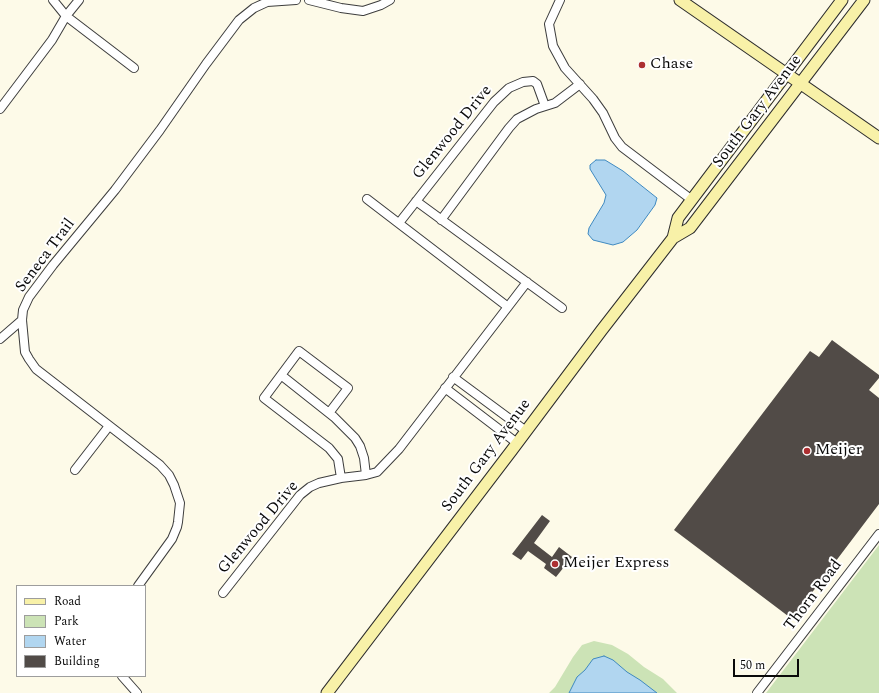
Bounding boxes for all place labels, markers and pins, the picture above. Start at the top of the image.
place label: Chase [650,55,693,75]
marker: Chase [637,60,647,70]
place label: Meijer [815,441,862,461]
marker: Meijer [802,446,812,456]
place label: Meijer Express [563,554,669,574]
marker: Meijer Express [550,559,560,569]

